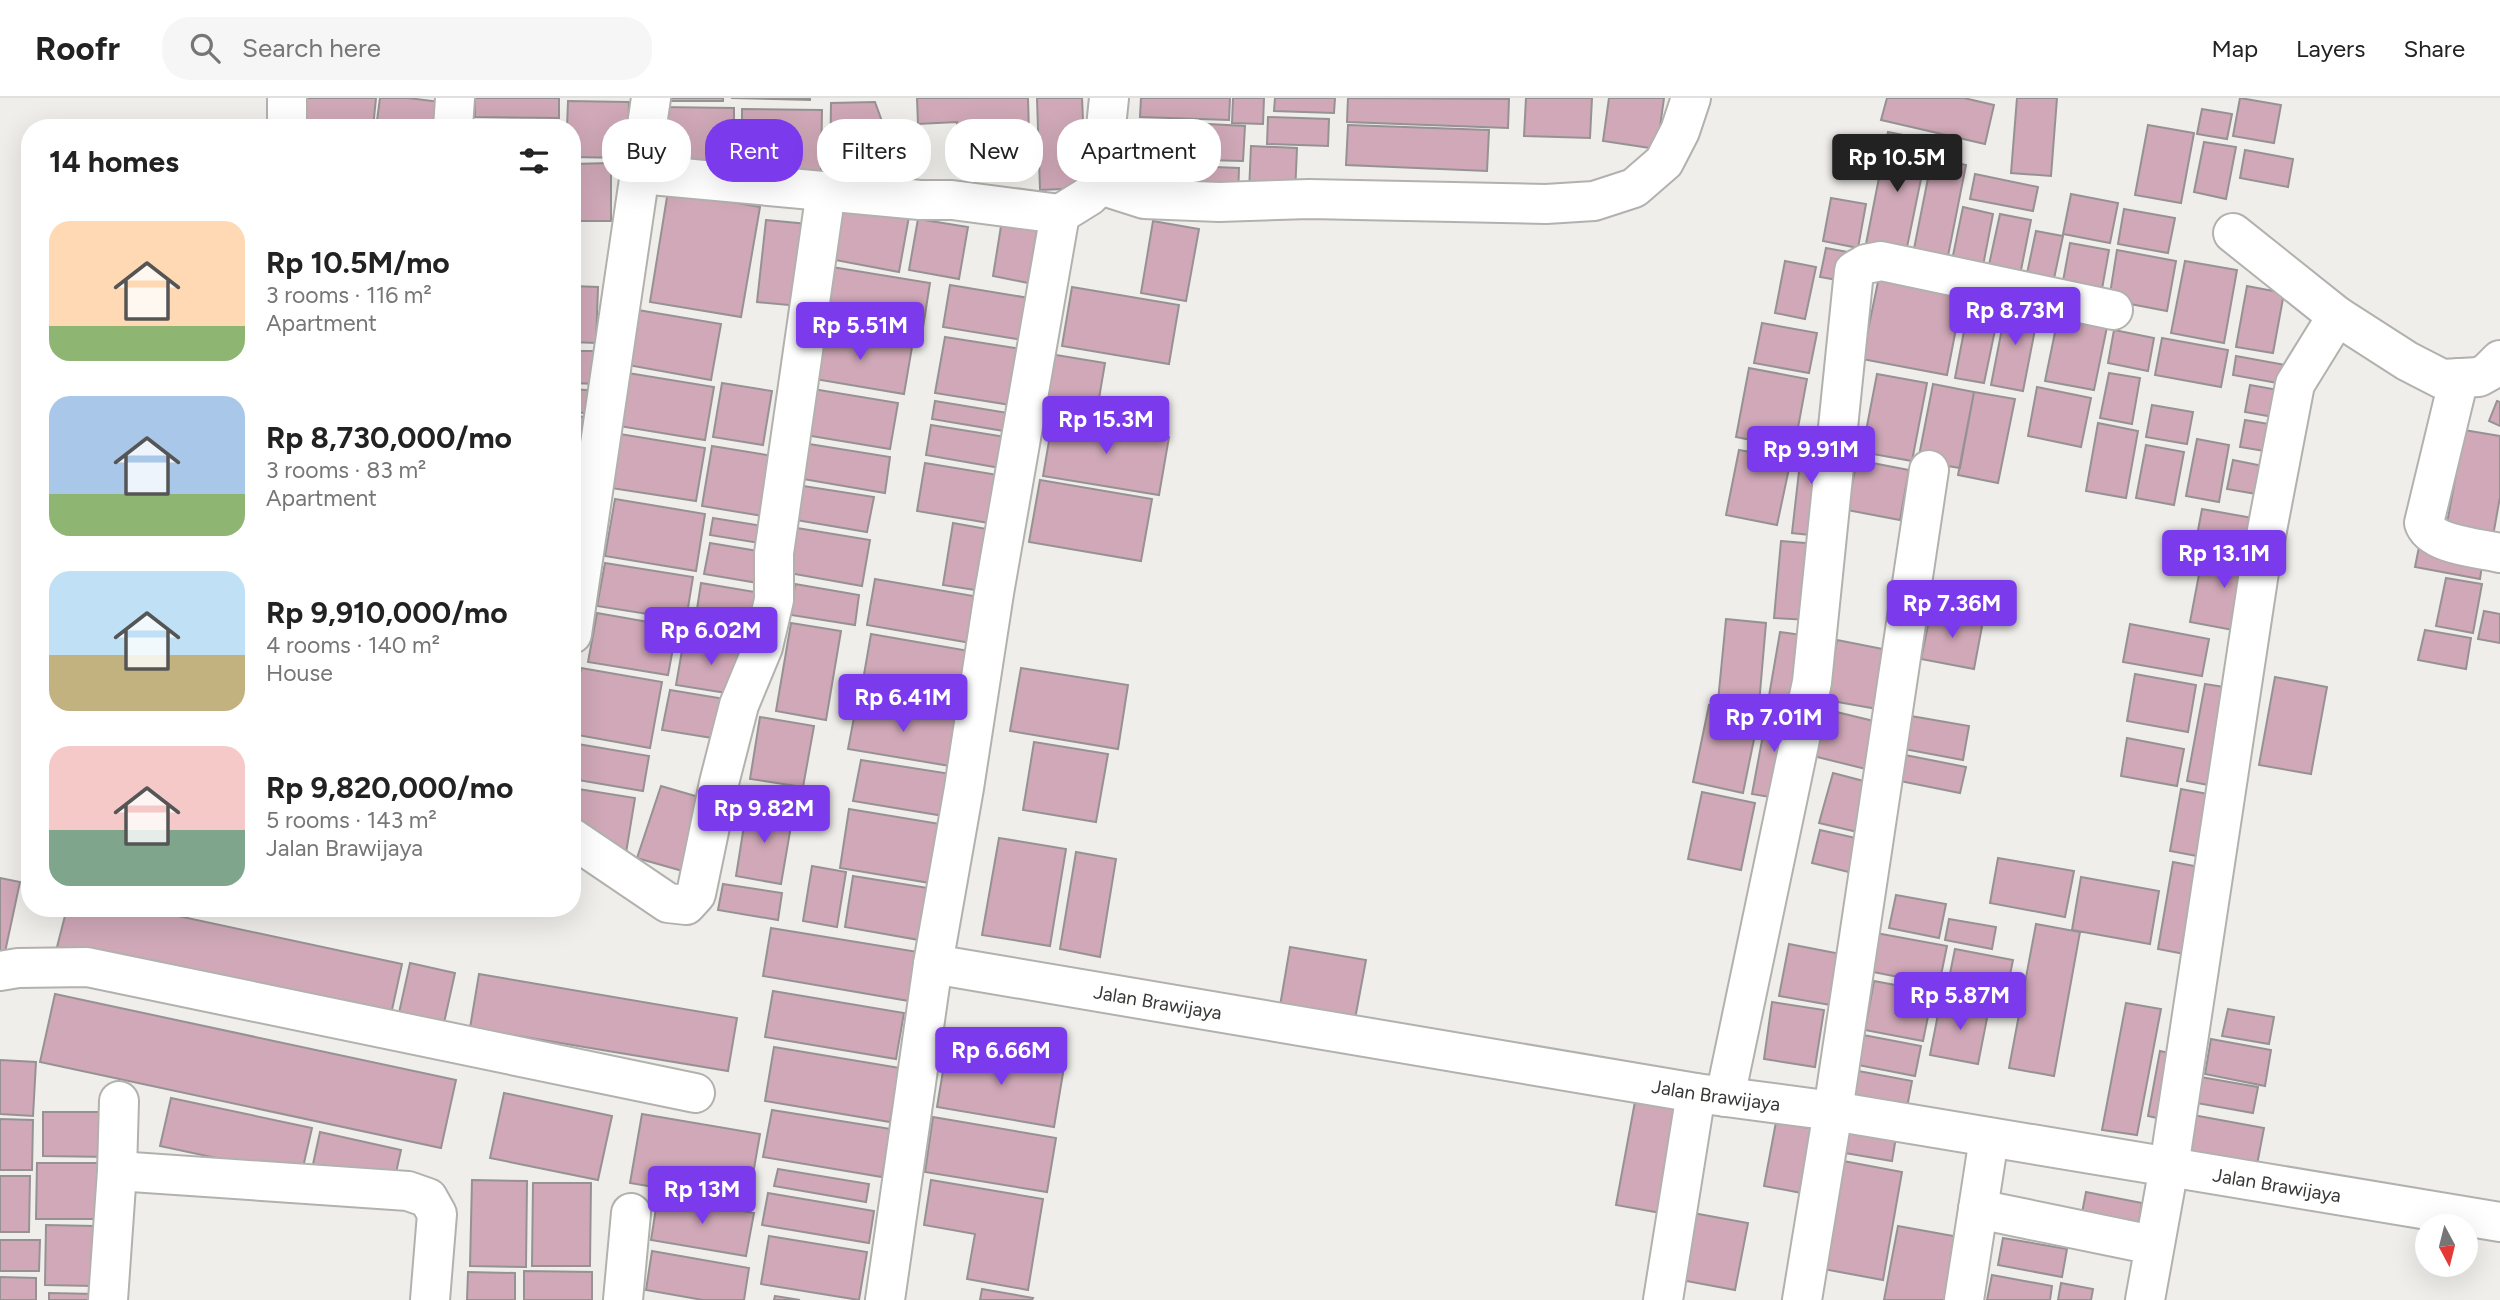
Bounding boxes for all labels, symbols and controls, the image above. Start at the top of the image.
search box [162,17,652,80]
text: Roofr [35,29,120,68]
icon: search [186,29,224,67]
text: Search here [242,32,381,64]
text: Map [2211,34,2258,63]
text: Layers [2296,34,2365,63]
text: Share [2403,34,2465,63]
chip: Buy [602,119,691,182]
chip: Rent [705,119,803,182]
chip: Filters [817,119,931,182]
chip: New [945,119,1043,182]
chip: Apartment [1057,119,1221,182]
pin: Rp 10.5M [1825,134,1969,194]
icon: filters [515,142,553,180]
text: 14 homes [49,143,179,180]
text: Rp 10.5M [1848,143,1946,171]
text: Rp 10.5M/mo [266,244,450,281]
icon: home [105,249,189,333]
text: 3 rooms · 116 m² [266,281,432,309]
pin: Rp 8.73M [1943,288,2087,347]
text: Rp 8.73M [1965,296,2065,324]
pin: Rp 5.51M [788,302,932,362]
text: Apartment [266,309,377,337]
text: Rp 5.51M [812,311,908,339]
pin: Rp 15.3M [1034,396,1178,456]
text: Rp 15.3M [1058,405,1154,433]
text: Rp 8,730,000/mo [266,419,512,456]
icon: home [105,424,189,508]
pin: Rp 9.91M [1739,426,1883,486]
text: Rp 9.91M [1763,435,1859,463]
text: 3 rooms · 83 m² [266,456,426,484]
text: Apartment [266,484,377,512]
pin: Rp 13.1M [2152,531,2296,590]
text: Rp 13.1M [2178,539,2270,567]
pin: Rp 7.36M [1880,580,2024,640]
text: Rp 7.36M [1903,589,2001,617]
text: Rp 9,910,000/mo [266,594,508,631]
icon: home [105,599,189,683]
pin: Rp 6.02M [639,608,783,667]
text: Rp 6.02M [660,616,762,644]
text: 4 rooms · 140 m² [266,631,440,659]
text: House [266,659,333,687]
pin: Rp 6.41M [831,674,975,734]
text: Rp 6.41M [854,683,952,711]
pin: Rp 7.01M [1702,694,1846,754]
text: Rp 7.01M [1726,703,1822,731]
text: Rp 9,820,000/mo [266,769,513,806]
icon: home [105,774,189,858]
pin: Rp 9.82M [692,786,836,845]
text: Rp 9.82M [714,794,814,822]
text: 5 rooms · 143 m² [266,806,437,834]
text: Jalan Brawijaya [266,834,423,862]
pin: Rp 5.87M [1888,972,2032,1032]
street label: Jalan Brawijaya [1092,980,1224,1024]
text: Rp 5.87M [1910,981,2010,1009]
pin: Rp 6.66M [929,1028,1073,1087]
text: Rp 6.66M [951,1036,1051,1064]
street label: Jalan Brawijaya [1650,1074,1782,1115]
street label: Jalan Brawijaya [2211,1163,2343,1207]
pin: Rp 13M [645,1166,759,1226]
text: Rp 13M [664,1175,740,1203]
north arrow [2415,1214,2478,1278]
map controls [2415,1214,2478,1277]

